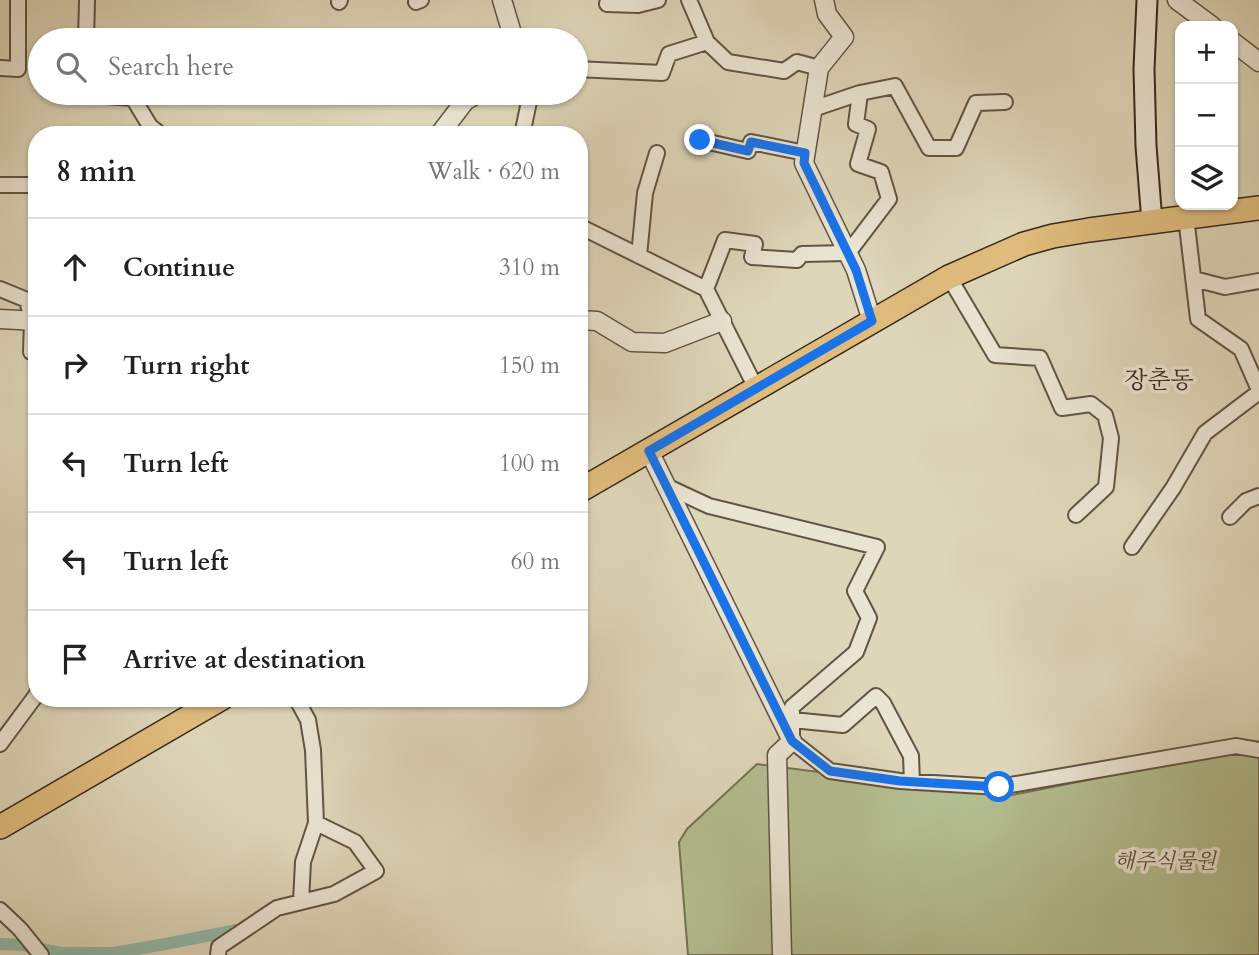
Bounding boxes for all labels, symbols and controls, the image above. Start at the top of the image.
map controls [1175,21,1238,210]
button: + [1175,21,1238,84]
search box [28,28,588,105]
icon: search [52,48,90,86]
text: Search here [108,49,234,84]
button: − [1175,84,1238,147]
route end [684,124,715,155]
button: layers [1175,147,1238,210]
text: 8 min [56,151,136,192]
text: Walk · 620 m [427,156,560,187]
icon: ahead [56,248,94,286]
text: Continue [123,250,235,285]
text: 310 m [499,252,560,283]
icon: right [56,346,94,384]
text: Turn right [123,348,250,383]
text: 150 m [499,350,560,381]
district label: 장춘동 [1124,364,1194,397]
icon: left [56,444,94,482]
text: Turn left [123,446,228,481]
text: 100 m [499,448,560,479]
icon: left [56,542,94,580]
text: Turn left [123,544,228,579]
text: 60 m [511,546,560,577]
icon: arrive [56,640,94,678]
text: Arrive at destination [123,642,366,677]
route start [983,771,1014,802]
park label: 해주식물원 [1114,847,1217,876]

